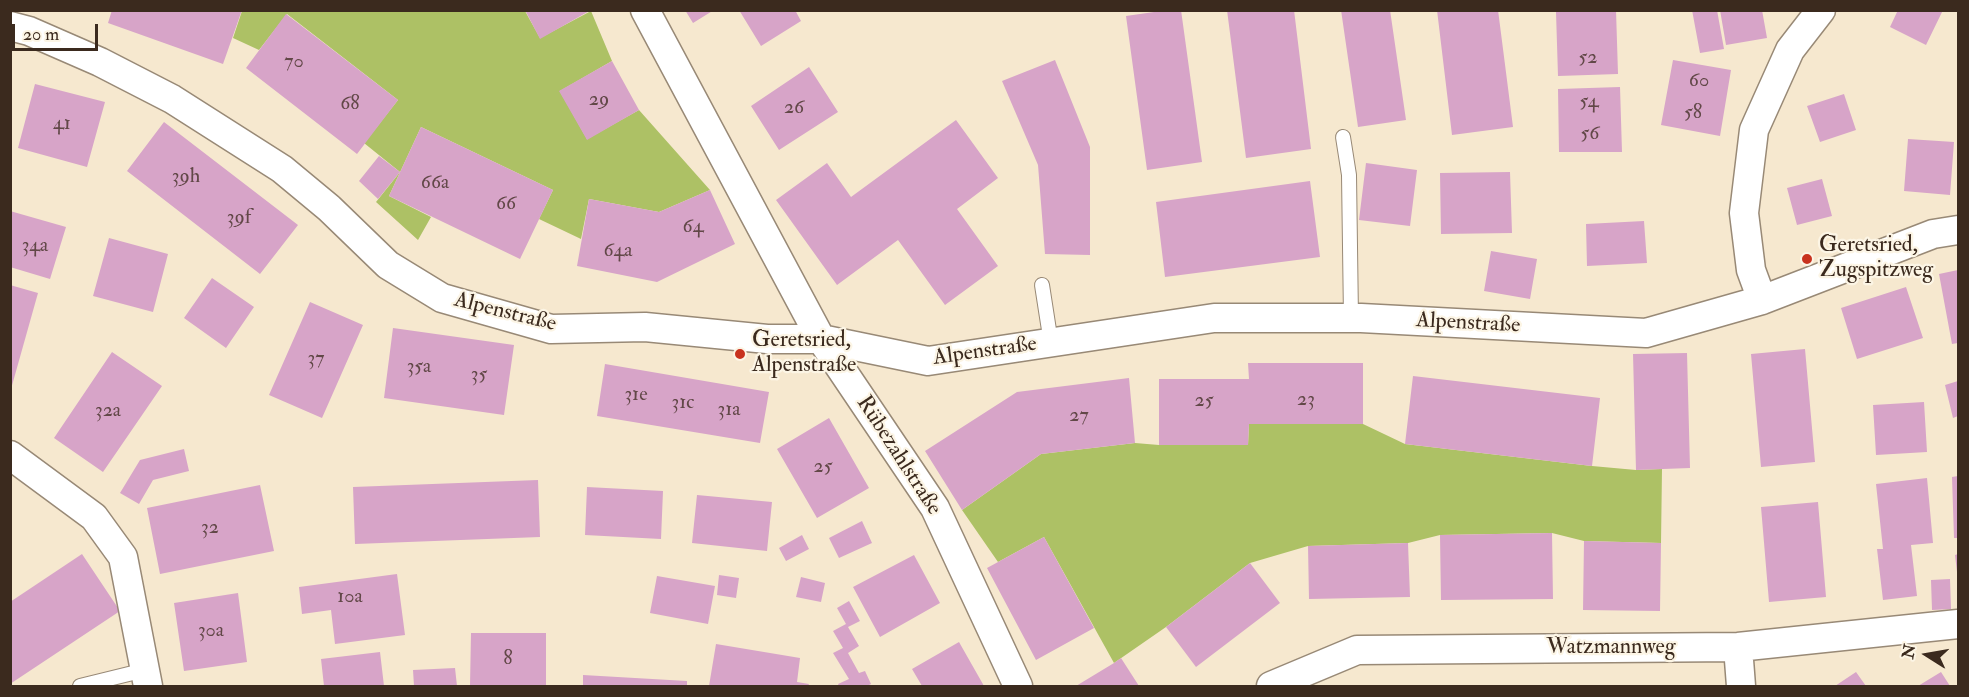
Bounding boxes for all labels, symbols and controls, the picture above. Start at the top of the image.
scale bar [15,12,100,50]
text: 20 m [23,23,59,46]
house number: 52 [1579,47,1597,71]
house number: 70 [284,51,304,75]
house number: 60 [1689,70,1709,94]
house number: 29 [589,89,609,113]
house number: 54 [1579,91,1599,115]
house number: 68 [340,93,360,117]
house number: 26 [784,97,804,121]
house number: 58 [1684,102,1702,126]
house number: 41 [53,113,71,137]
house number: 56 [1581,123,1599,147]
house number: 39h [172,166,200,190]
house number: 66a [421,172,449,196]
house number: 66 [496,193,516,217]
house number: 39f [227,207,251,231]
house number: 64 [683,216,703,240]
place label: Geretsried, Zugspitzweg [1819,233,1933,284]
house number: 34a [22,235,48,259]
house number: 64a [603,240,633,264]
marker: Geretsried, Zugspitzweg [1800,252,1814,266]
street label: Alpenstraße [451,288,559,338]
street label: Alpenstraße [1415,308,1521,340]
place label: Geretsried, Alpenstraße [752,328,856,380]
street label: Alpenstraße [932,332,1038,372]
marker: Geretsried, Alpenstraße [733,347,747,361]
house number: 37 [308,348,324,372]
house number: 35a [407,356,431,380]
house number: 35 [471,364,487,388]
house number: 31e [624,384,648,408]
house number: 23 [1297,389,1315,413]
house number: 25 [1195,390,1213,414]
street label: Rübezahlstraße [850,391,946,521]
house number: 31c [672,392,694,416]
house number: 31a [717,399,741,423]
house number: 32a [95,400,121,424]
house number: 27 [1069,405,1089,429]
house number: 25 [814,456,832,480]
house number: 32 [201,517,219,541]
house number: 10a [337,586,363,610]
house number: 30a [198,620,224,644]
north arrow [1897,625,1957,685]
street label: Watzmannweg [1546,635,1676,661]
text: N [1898,643,1921,661]
house number: 8 [503,648,513,672]

